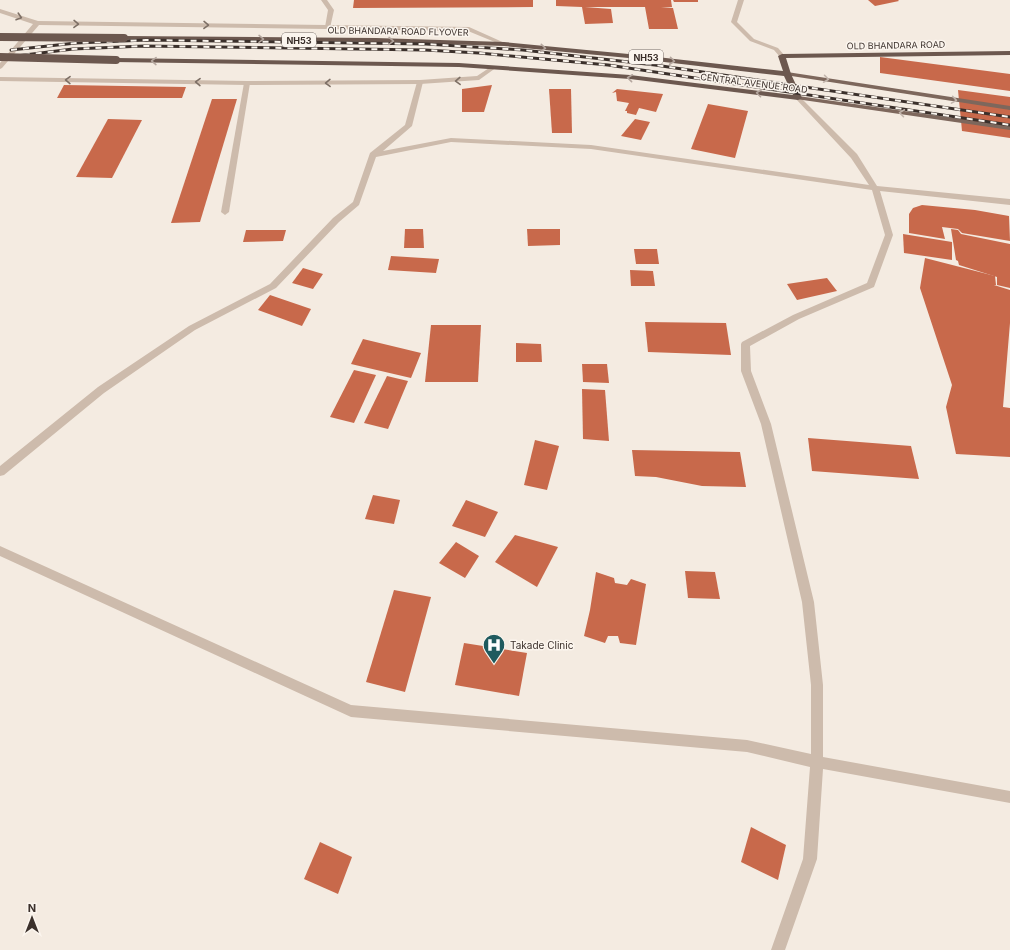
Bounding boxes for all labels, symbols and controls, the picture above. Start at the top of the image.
one-way arrow [15,12,22,21]
one-way arrow [73,19,79,28]
one-way arrow [203,21,209,29]
street label: OLD BHANDARA ROAD FLYOVER [327,24,469,38]
road number: NH53 [282,33,316,47]
one-way arrow [258,35,264,43]
one-way arrow [388,37,394,45]
street label: OLD BHANDARA ROAD [847,39,945,51]
one-way arrow [540,43,546,52]
road number: NH53 [629,50,663,64]
one-way arrow [669,56,675,65]
one-way arrow [151,57,157,65]
street label: CENTRAL AVENUE ROAD [700,71,808,95]
one-way arrow [627,73,633,82]
one-way arrow [823,74,829,83]
one-way arrow [65,76,71,84]
one-way arrow [455,76,461,85]
one-way arrow [195,78,201,87]
one-way arrow [325,78,331,87]
one-way arrow [756,89,762,98]
one-way arrow [951,95,957,104]
one-way arrow [899,109,905,118]
hospital icon: Takade Clinic [481,632,507,665]
place label: Takade Clinic [510,639,574,651]
north arrow [12,898,52,938]
text: N [28,901,36,915]

